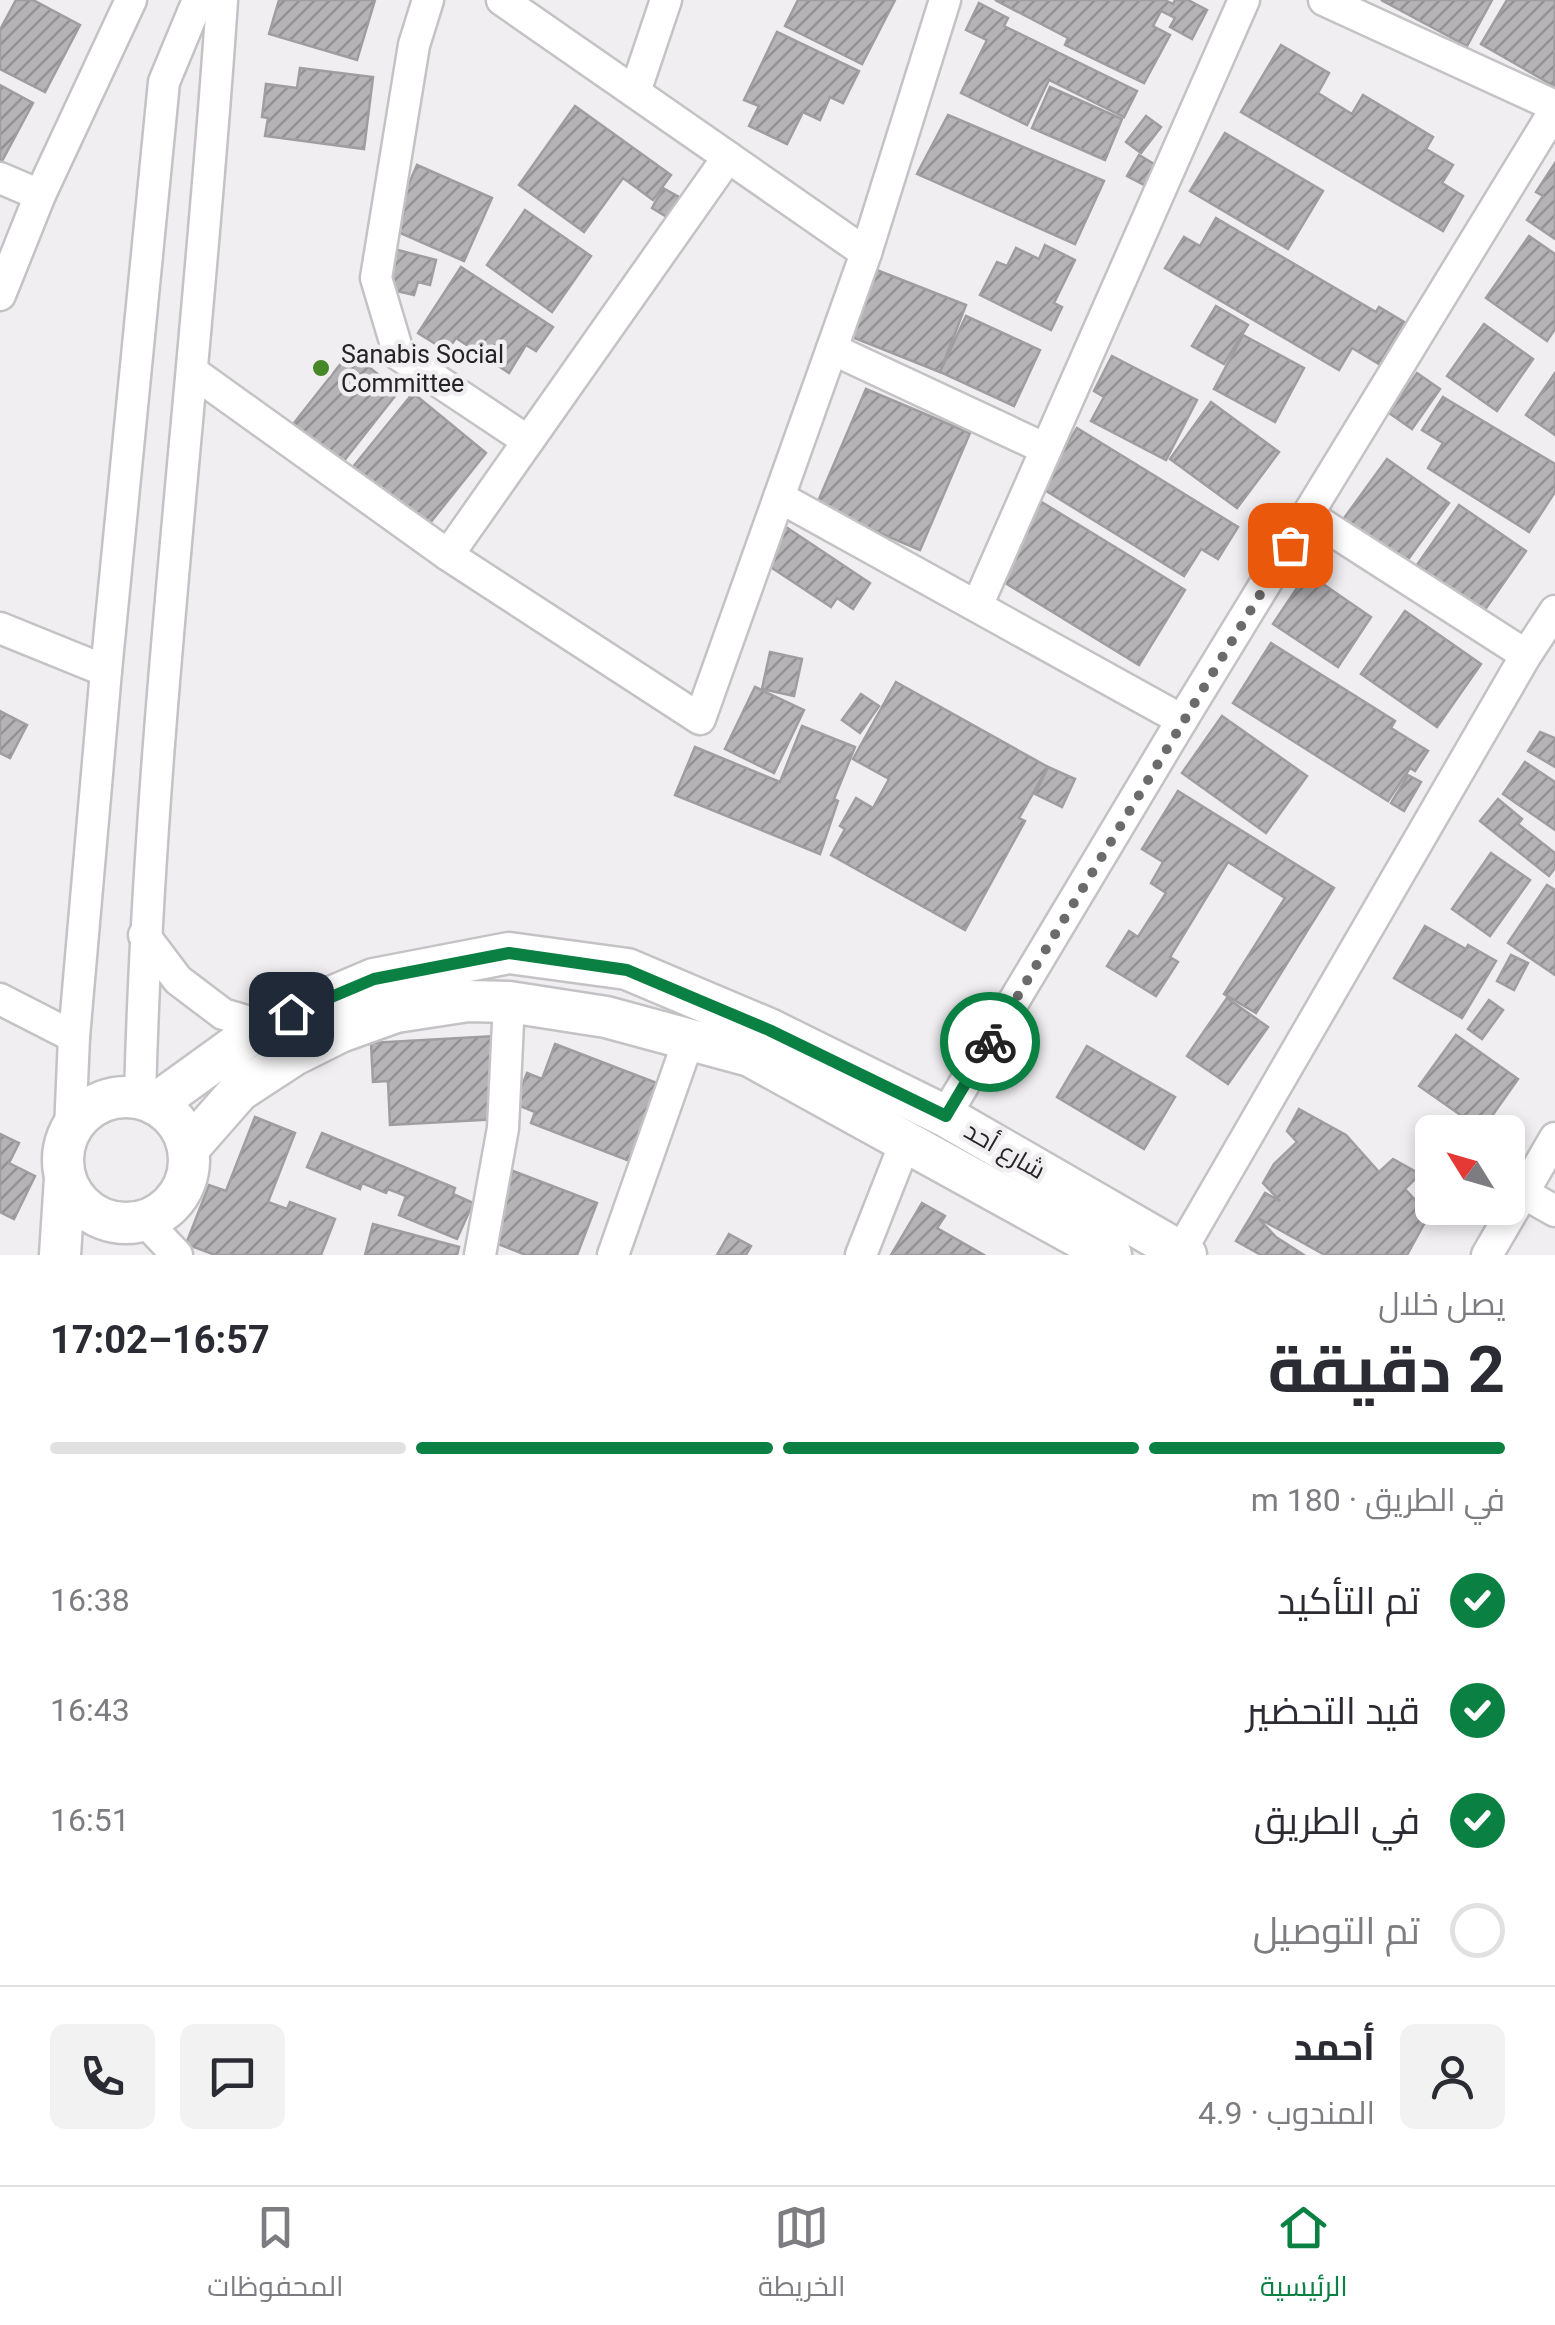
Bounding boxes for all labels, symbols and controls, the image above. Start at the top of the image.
place label: Sanabis Social Committee [341,340,504,398]
marker: Sanabis Social Committee [310,357,332,379]
pin [1248,503,1333,588]
icon: bag [1263,518,1318,573]
pin [249,972,334,1057]
icon: home [264,987,319,1042]
courier [940,992,1040,1092]
icon: bike [963,1015,1018,1070]
street label: شارع أحد [958,1114,1051,1187]
north arrow [1415,1115,1525,1225]
map controls [1415,1115,1525,1225]
text: يصل خلال [1378,1285,1505,1323]
text: 16:57–17:02 [50,1318,270,1362]
text: 2 دقيقة [1268,1332,1505,1408]
text: في الطريق · 180 m [1251,1481,1505,1519]
icon: check [1450,1573,1505,1628]
text: تم التأكيد [1277,1579,1420,1623]
text: 16:38 [50,1581,130,1619]
icon: check [1450,1683,1505,1738]
text: قيد التحضير [1246,1689,1420,1733]
text: 16:43 [50,1691,130,1729]
icon: check [1450,1793,1505,1848]
text: في الطريق [1254,1799,1420,1843]
text: 16:51 [50,1801,130,1839]
text: تم التوصيل [1253,1909,1420,1953]
button: phone [50,2024,155,2129]
button: chat [180,2024,285,2129]
button: person [1400,2024,1505,2129]
text: أحمد [1294,2025,1375,2069]
text: المندوب · 4.9 [1198,2094,1375,2132]
tab: المحفوظات [207,2200,344,2312]
tab: الخريطة [758,2200,845,2312]
tab: الرئيسية [1260,2200,1348,2312]

